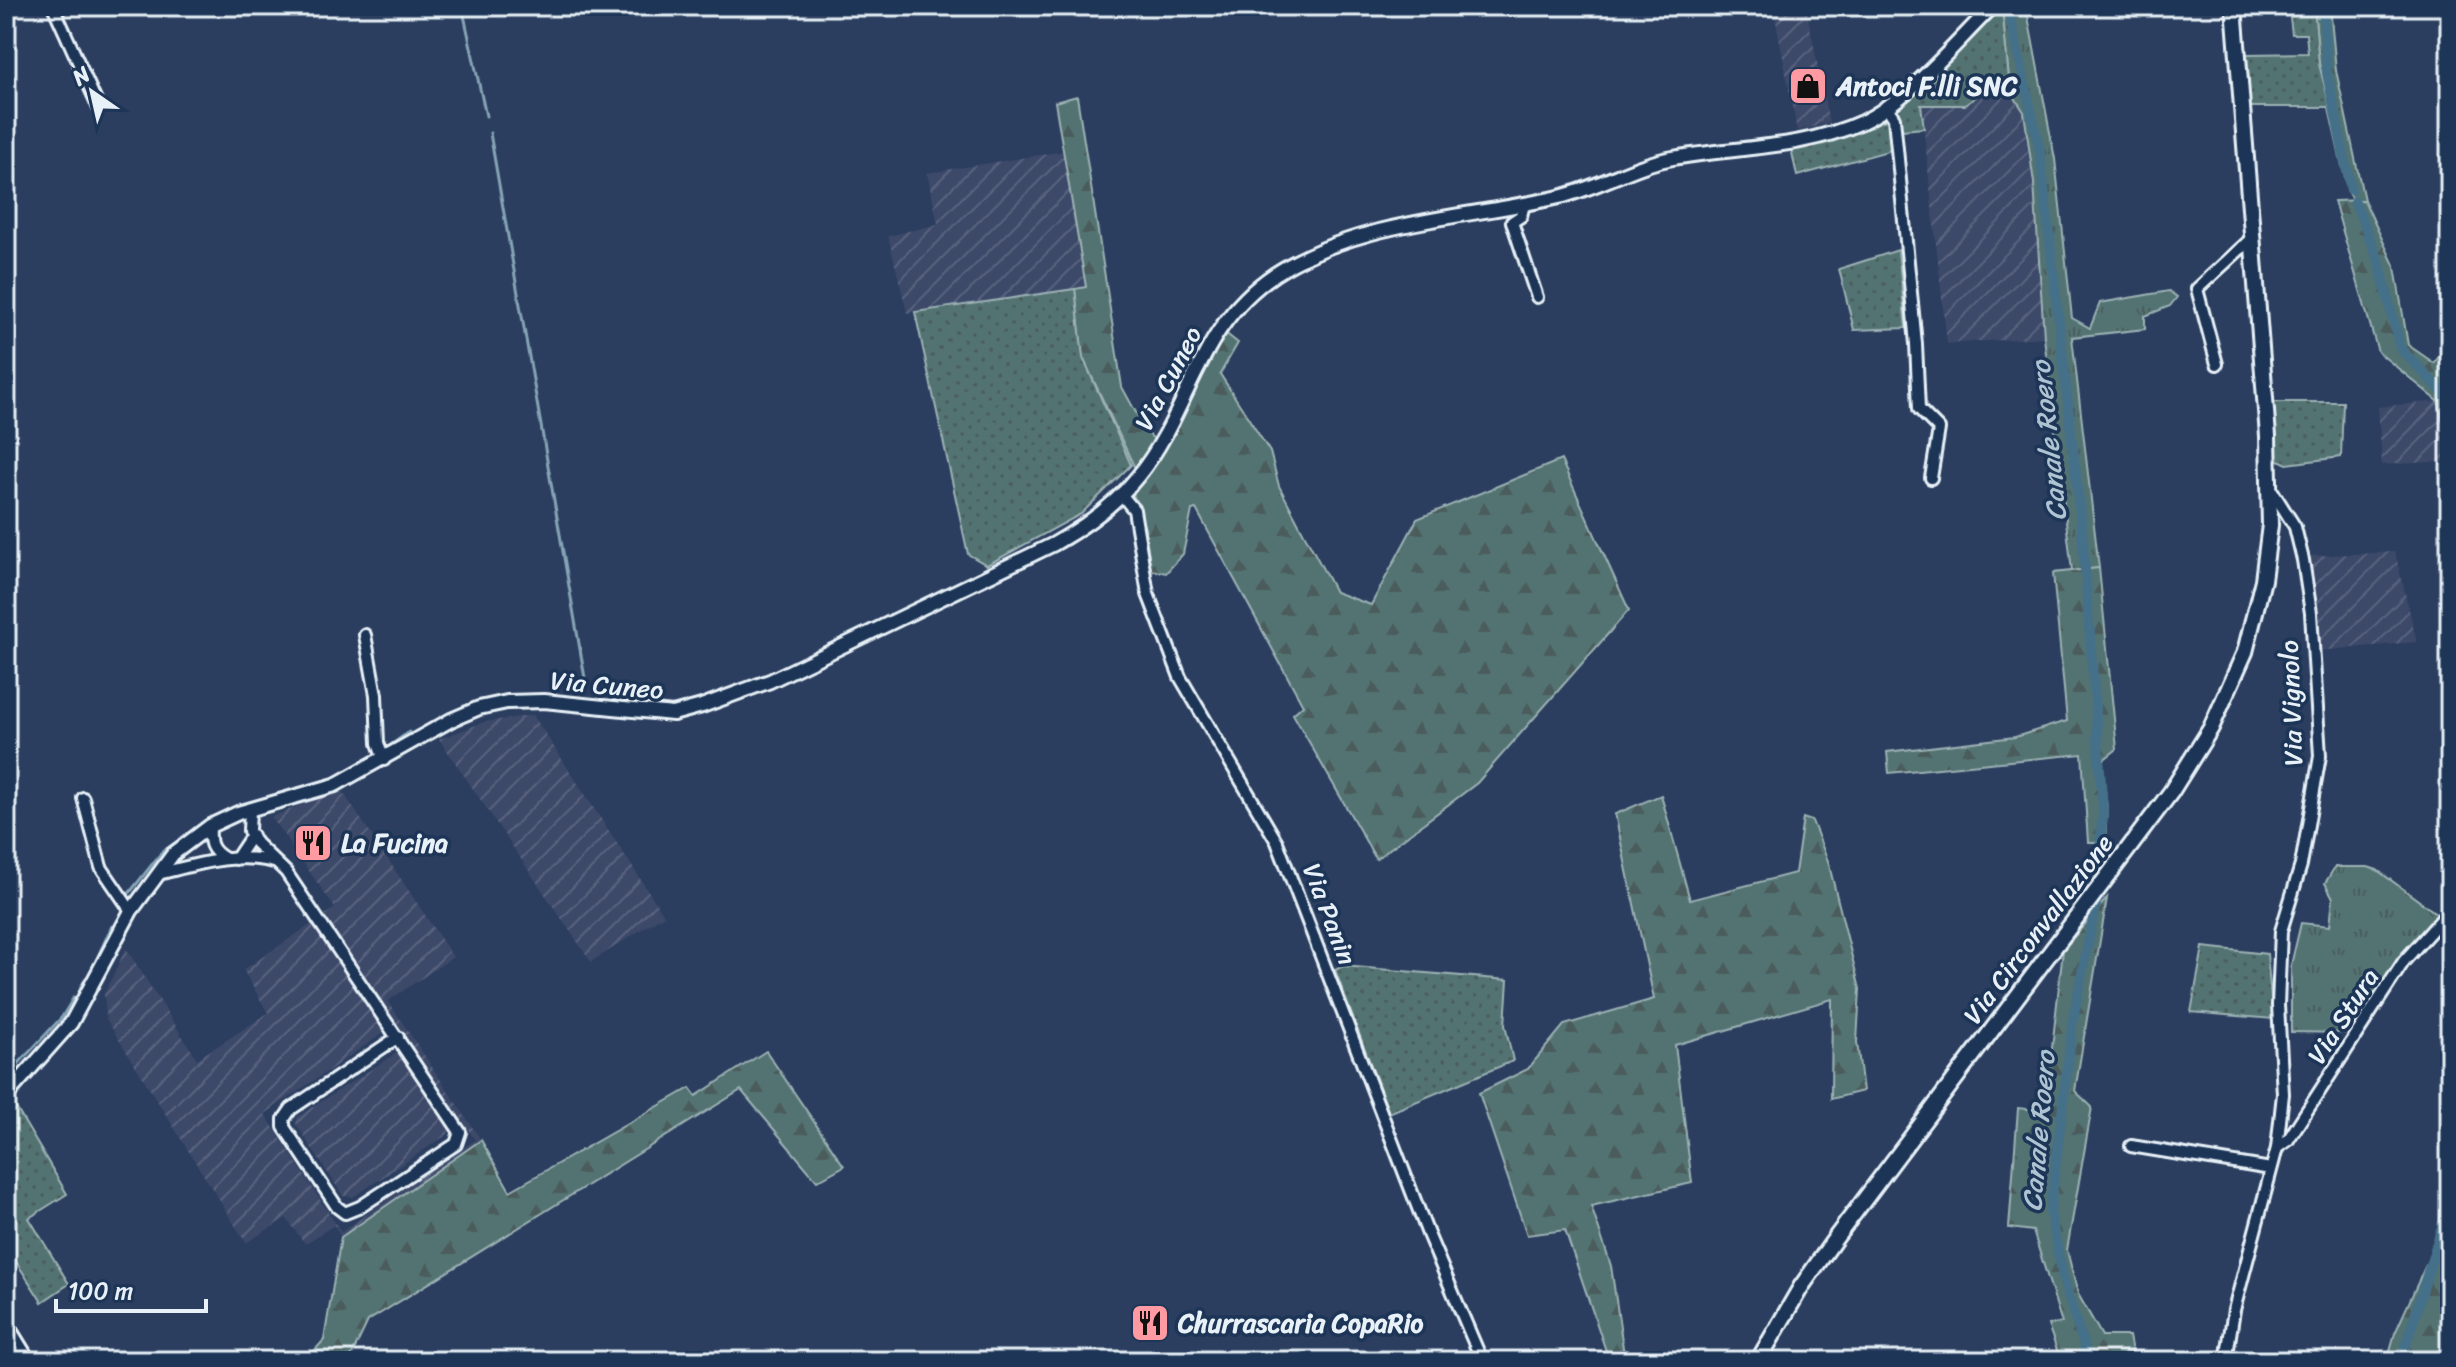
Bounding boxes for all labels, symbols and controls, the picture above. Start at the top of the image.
north arrow [52,52,132,132]
text: N [63,55,99,97]
place label: Antoci F.lli SNC [1835,63,2018,109]
shop icon: Antoci F.lli SNC [1787,65,1829,107]
street label: Via Cuneo [1121,317,1215,439]
water label: Canale Roero [2016,357,2081,523]
street label: Via Vignolo [2266,639,2316,767]
street label: Via Cuneo [549,657,665,713]
place label: La Fucina [341,820,448,866]
restaurant icon: La Fucina [292,822,334,864]
street label: Via Circonvallazione [1951,823,2126,1034]
street label: Via Panin [1290,856,1370,972]
street label: Via Stura [2294,958,2392,1074]
water label: Canale Roero [2007,1047,2070,1213]
scale bar [56,1263,206,1313]
text: 100 m [68,1270,133,1312]
place label: Churrascaria CopaRio [1177,1300,1424,1346]
restaurant icon: Churrascaria CopaRio [1129,1302,1171,1344]

